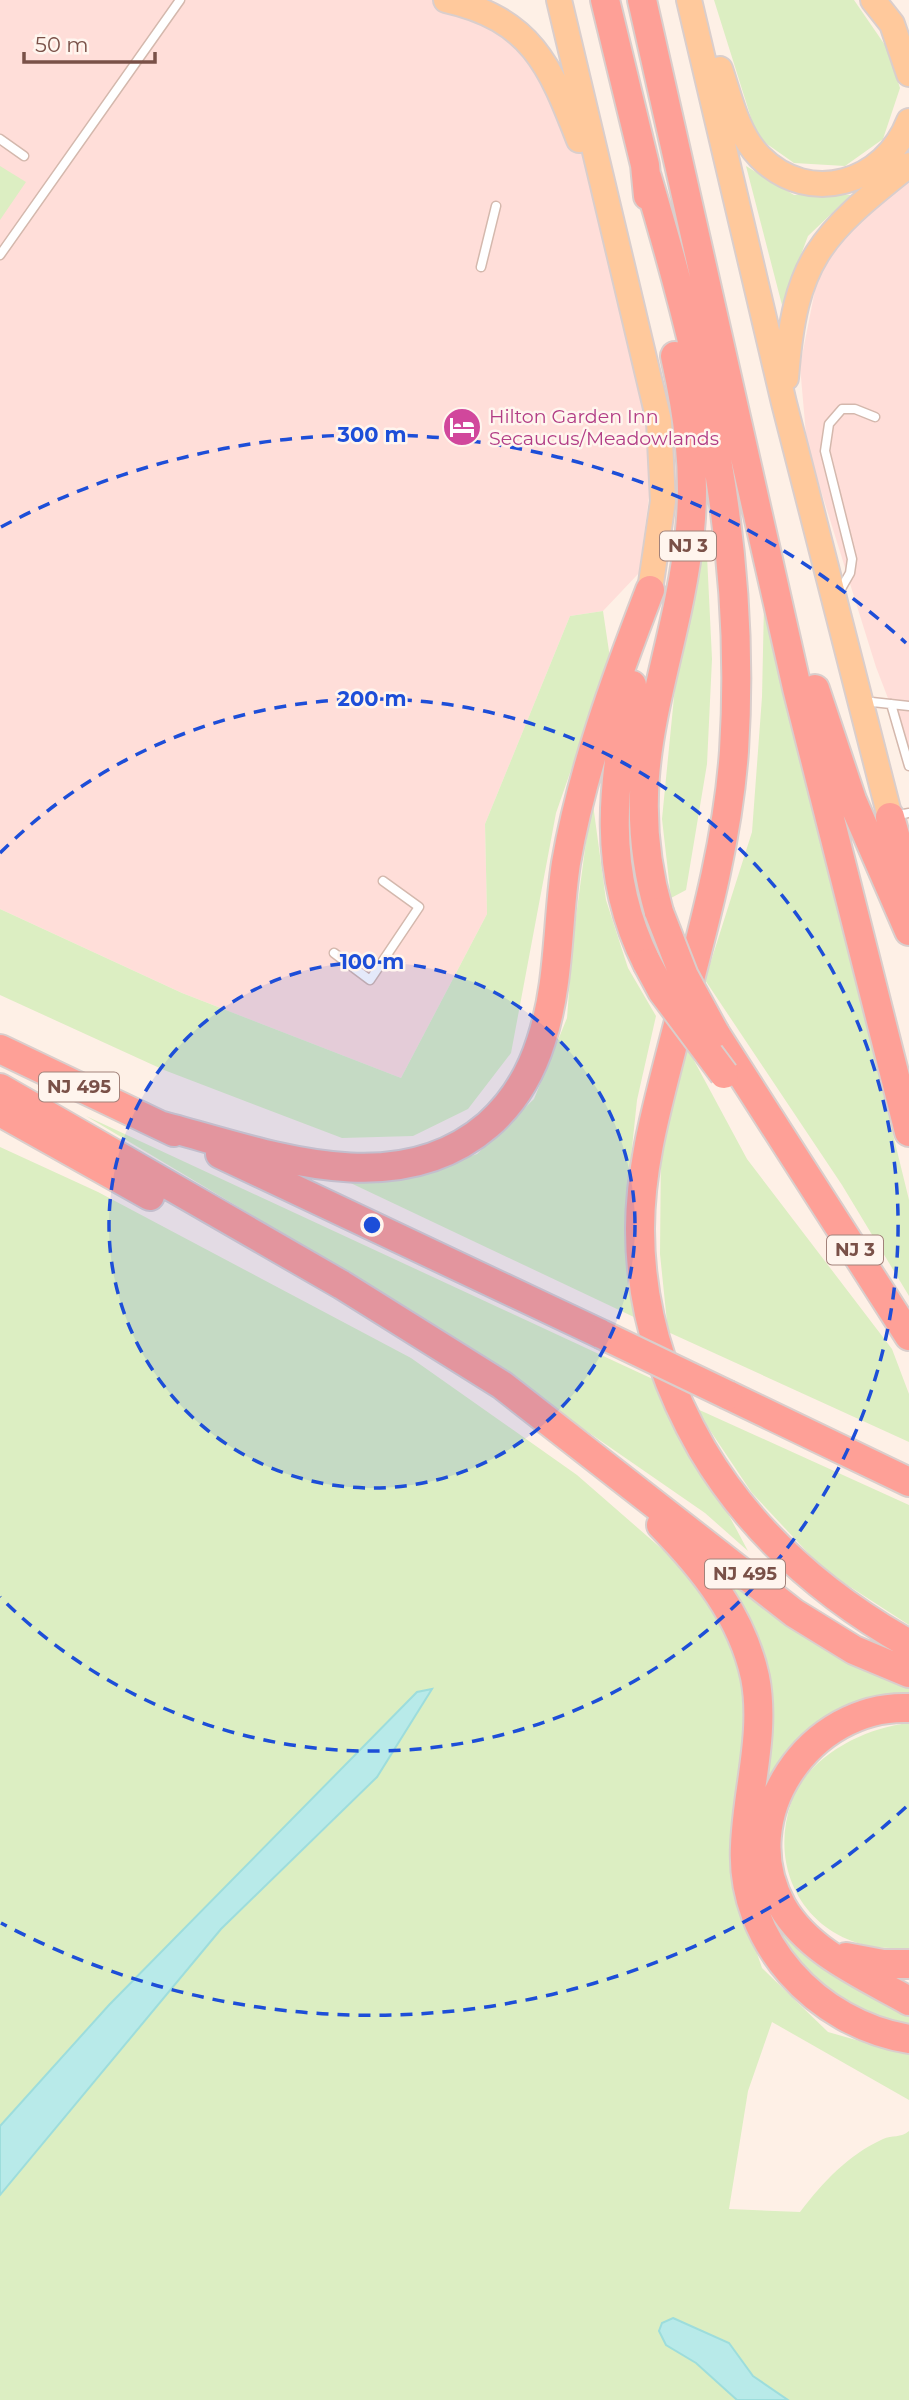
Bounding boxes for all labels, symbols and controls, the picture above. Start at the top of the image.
scale bar [24,21,156,65]
text: 50 m [35,32,89,57]
place label: Hilton Garden Inn Secaucus/Meadowlands [489,405,719,450]
hotel icon: Hilton Garden Inn Secaucus/Meadowlands [441,406,483,448]
text: 300 m [337,422,406,447]
road number: NJ 3 [660,532,716,560]
text: 200 m [338,686,406,711]
text: 100 m [340,949,404,974]
road number: NJ 495 [39,1072,119,1102]
centre of rings [360,1213,384,1237]
road number: NJ 3 [827,1236,883,1265]
road number: NJ 495 [705,1560,785,1588]

